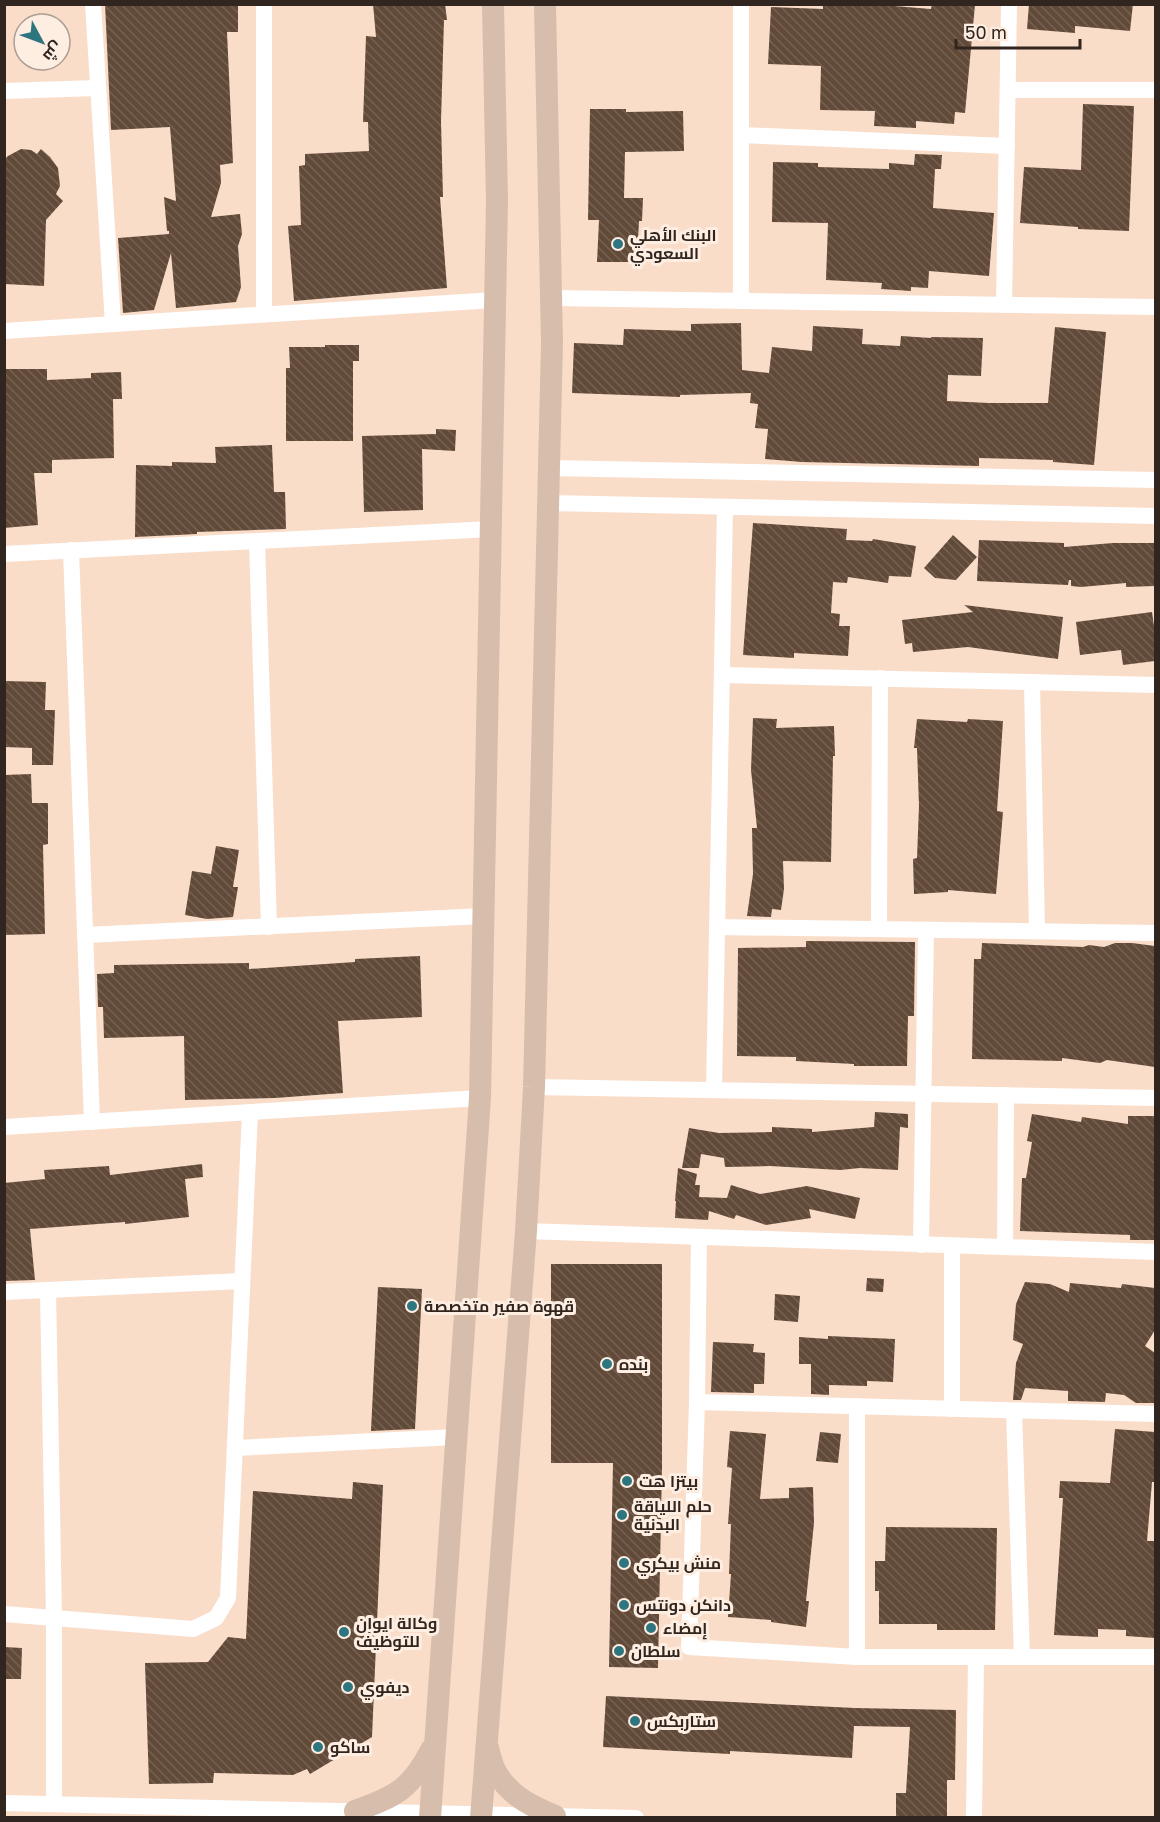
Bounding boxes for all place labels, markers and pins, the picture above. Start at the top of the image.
place label: البنك الأهلي السعودي [630,225,716,266]
marker: البنك الأهلي السعودي [611,237,625,251]
place label: قهوة صفير متخصصة [424,1296,574,1316]
marker: قهوة صفير متخصصة [405,1299,419,1313]
place label: بنده [619,1354,648,1374]
marker: بنده [600,1357,614,1371]
place label: بيتزا هت [639,1471,698,1491]
marker: بيتزا هت [620,1474,634,1488]
place label: حلم اللياقة البدنية [634,1496,712,1534]
marker: حلم اللياقة البدنية [615,1508,629,1522]
place label: منش بيكري [636,1553,721,1576]
marker: منش بيكري [617,1556,631,1570]
place label: دانكن دونتس [636,1595,731,1615]
marker: دانكن دونتس [617,1598,631,1612]
place label: وكالة ايوان للتوظيف [356,1613,437,1651]
place label: إمضاء [663,1618,707,1640]
marker: إمضاء [644,1621,658,1635]
marker: وكالة ايوان للتوظيف [337,1625,351,1639]
place label: سلطان [631,1641,681,1661]
marker: سلطان [612,1644,626,1658]
place label: ديفوي [360,1677,410,1700]
marker: ديفوي [341,1680,355,1694]
place label: ستاربكس [647,1711,716,1731]
marker: ستاربكس [628,1714,642,1728]
place label: ساكو [330,1737,370,1757]
marker: ساكو [311,1740,325,1754]

